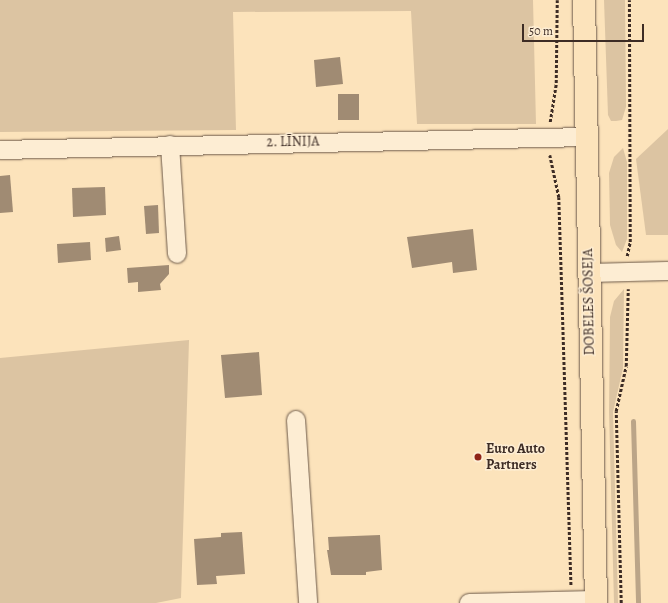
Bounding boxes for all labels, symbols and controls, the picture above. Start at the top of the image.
scale bar [524,16,646,42]
text: 50 m [529,23,553,39]
street label: 2. LĪNIJA [266,133,320,151]
street label: DOBELES ŠOSEJA [580,248,598,356]
place label: Euro Auto Partners [486,441,545,474]
marker: Euro Auto Partners [473,452,483,462]

